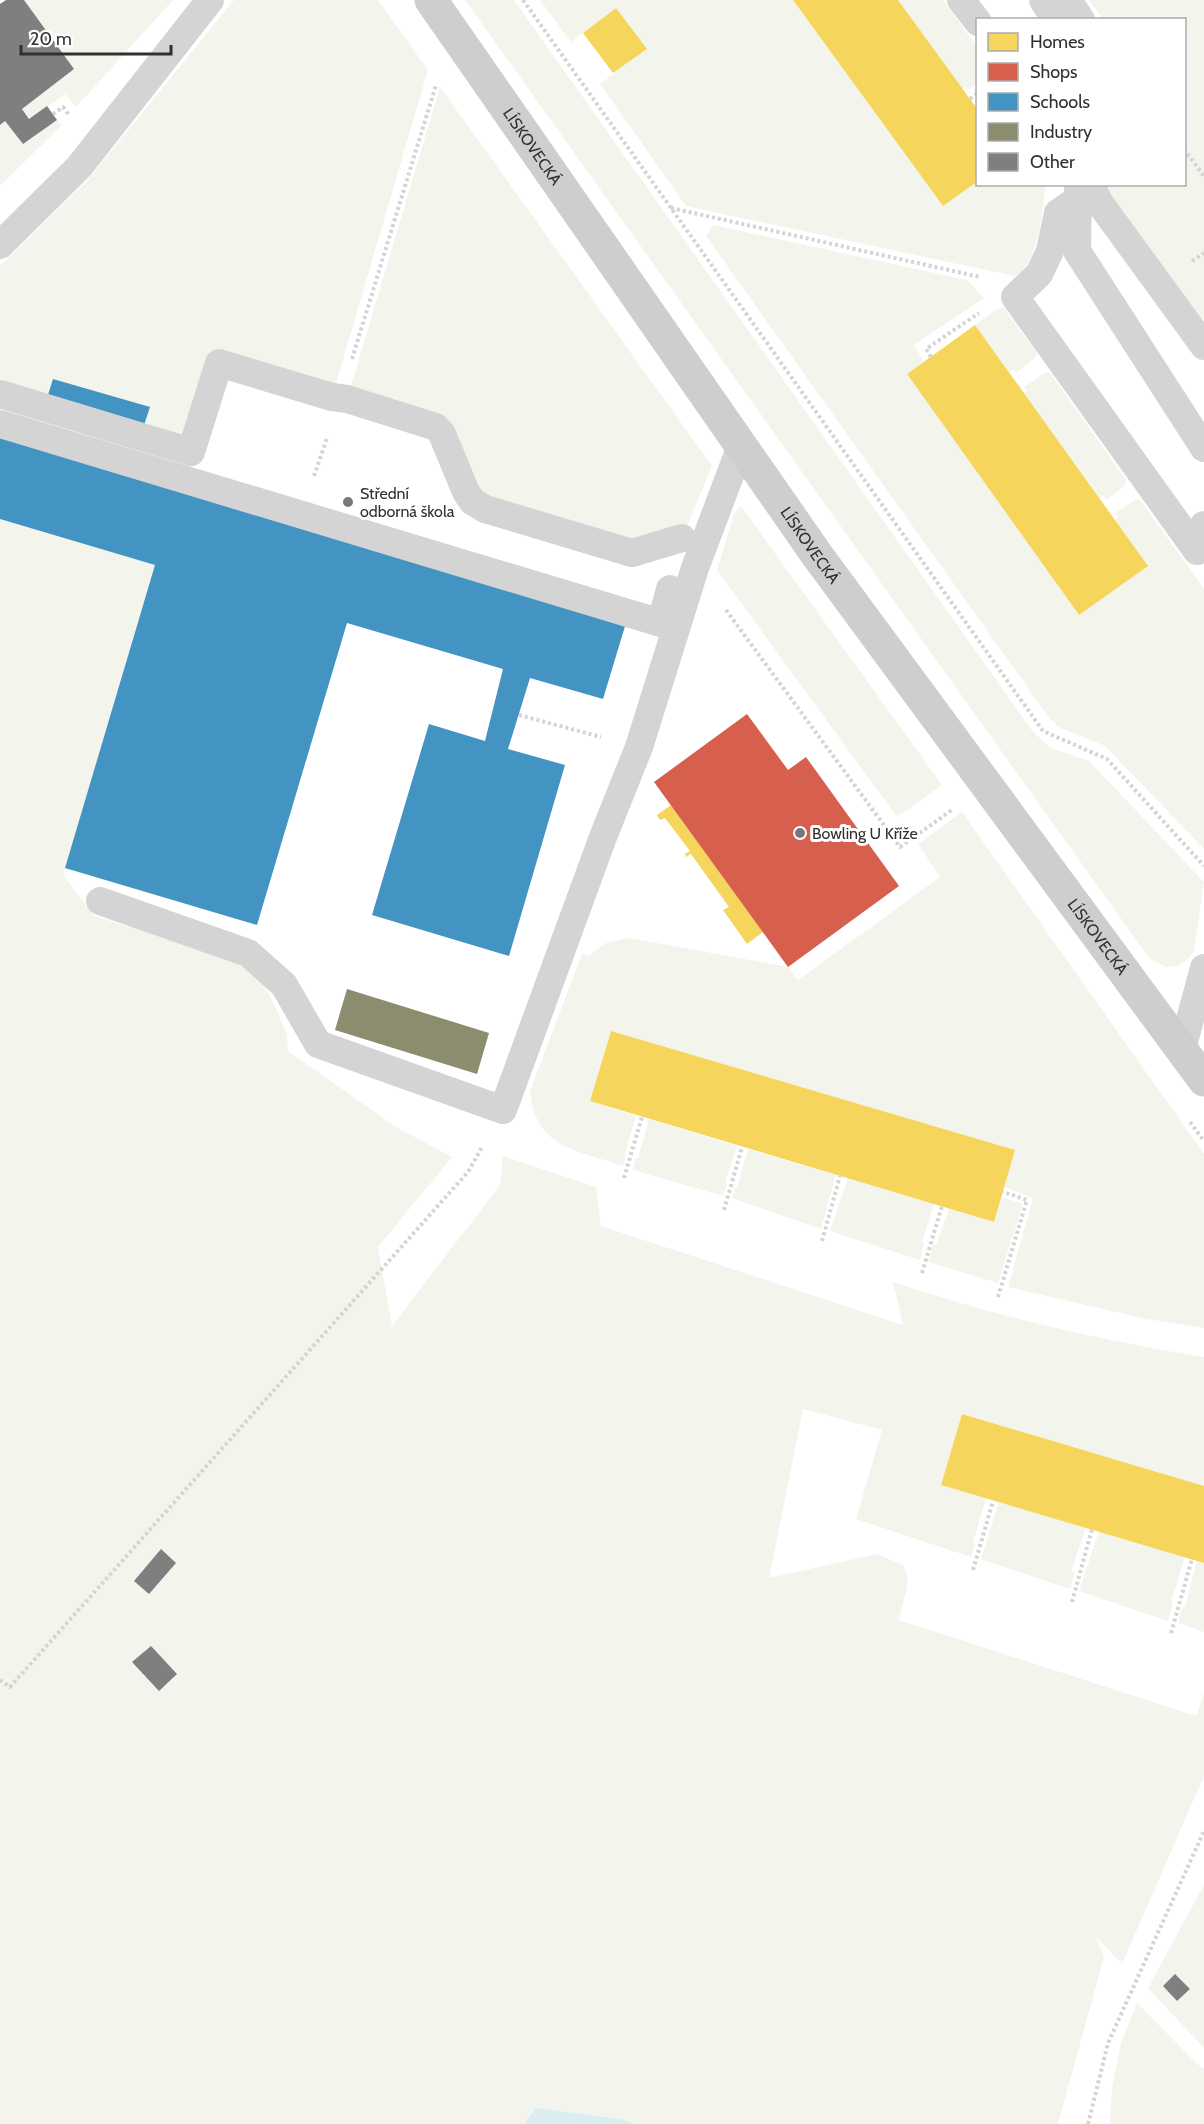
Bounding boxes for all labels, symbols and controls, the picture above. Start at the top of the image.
scale bar [21,18,171,56]
legend [976,18,1186,186]
text: 20 m [30,28,72,50]
text: Homes [1030,31,1085,53]
text: Shops [1030,61,1078,83]
text: Schools [1030,91,1090,113]
street label: LÍSKOVECKÁ [499,104,566,188]
text: Industry [1030,121,1092,143]
text: Other [1030,151,1075,173]
place label: Střední odborná škola [360,484,455,521]
marker: Střední odborná škola [341,495,355,509]
street label: LÍSKOVECKÁ [777,503,844,587]
place label: Bowling U Kříže [812,824,918,843]
marker: Bowling U Kříže [793,826,807,840]
street label: LÍSKOVECKÁ [1064,895,1133,978]

